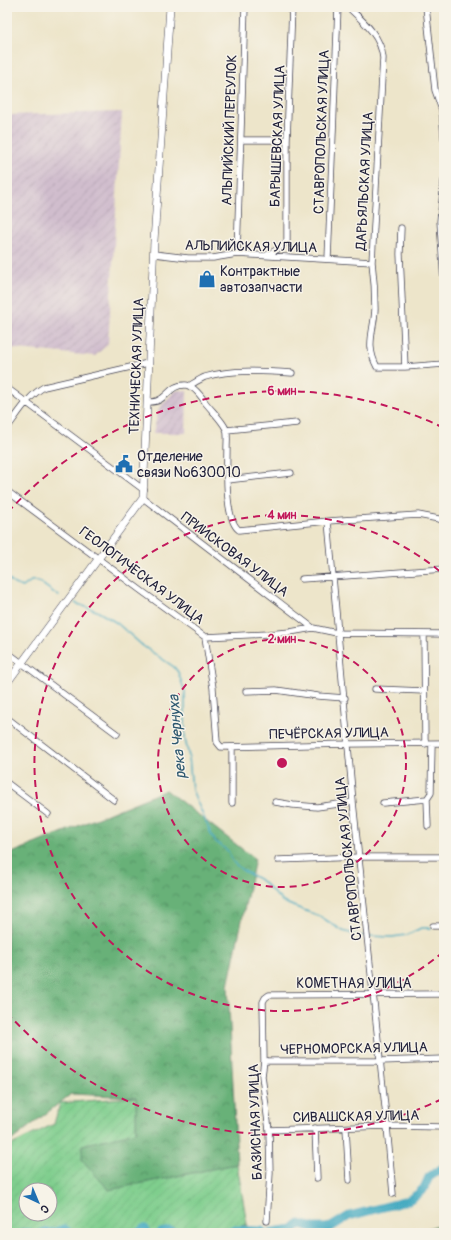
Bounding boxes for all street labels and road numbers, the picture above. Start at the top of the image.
street label: СТАВРОПОЛЬСКАЯ УЛИЦА [310,50,333,215]
street label: АЛЬПИЙСКИЙ ПЕРЕУЛОК [218,54,241,206]
street label: БАРЫШЕВСКАЯ УЛИЦА [267,65,288,207]
street label: ДАРЬЯЛЬСКАЯ УЛИЦА [352,111,377,252]
street label: АЛЬПИЙСКАЯ УЛИЦА [185,237,317,256]
street label: ТЕХНИЧЕСКАЯ УЛИЦА [126,297,147,435]
street label: ПРИИСКОВАЯ УЛИЦА [178,508,292,600]
street label: ГЕОЛОГИЧЕСКАЯ УЛИЦА [76,523,208,628]
street label: ПЕЧЁРСКАЯ УЛИЦА [269,724,389,743]
street label: СТАВРОПОЛЬСКАЯ УЛИЦА [331,776,366,942]
street label: КОМЕТНАЯ УЛИЦА [296,975,412,992]
street label: ЧЕРНОМОРСКАЯ УЛИЦА [280,1039,428,1058]
street label: БАЗИСНАЯ УЛИЦА [245,1064,266,1180]
street label: СИВАШСКАЯ УЛИЦА [293,1107,419,1126]

